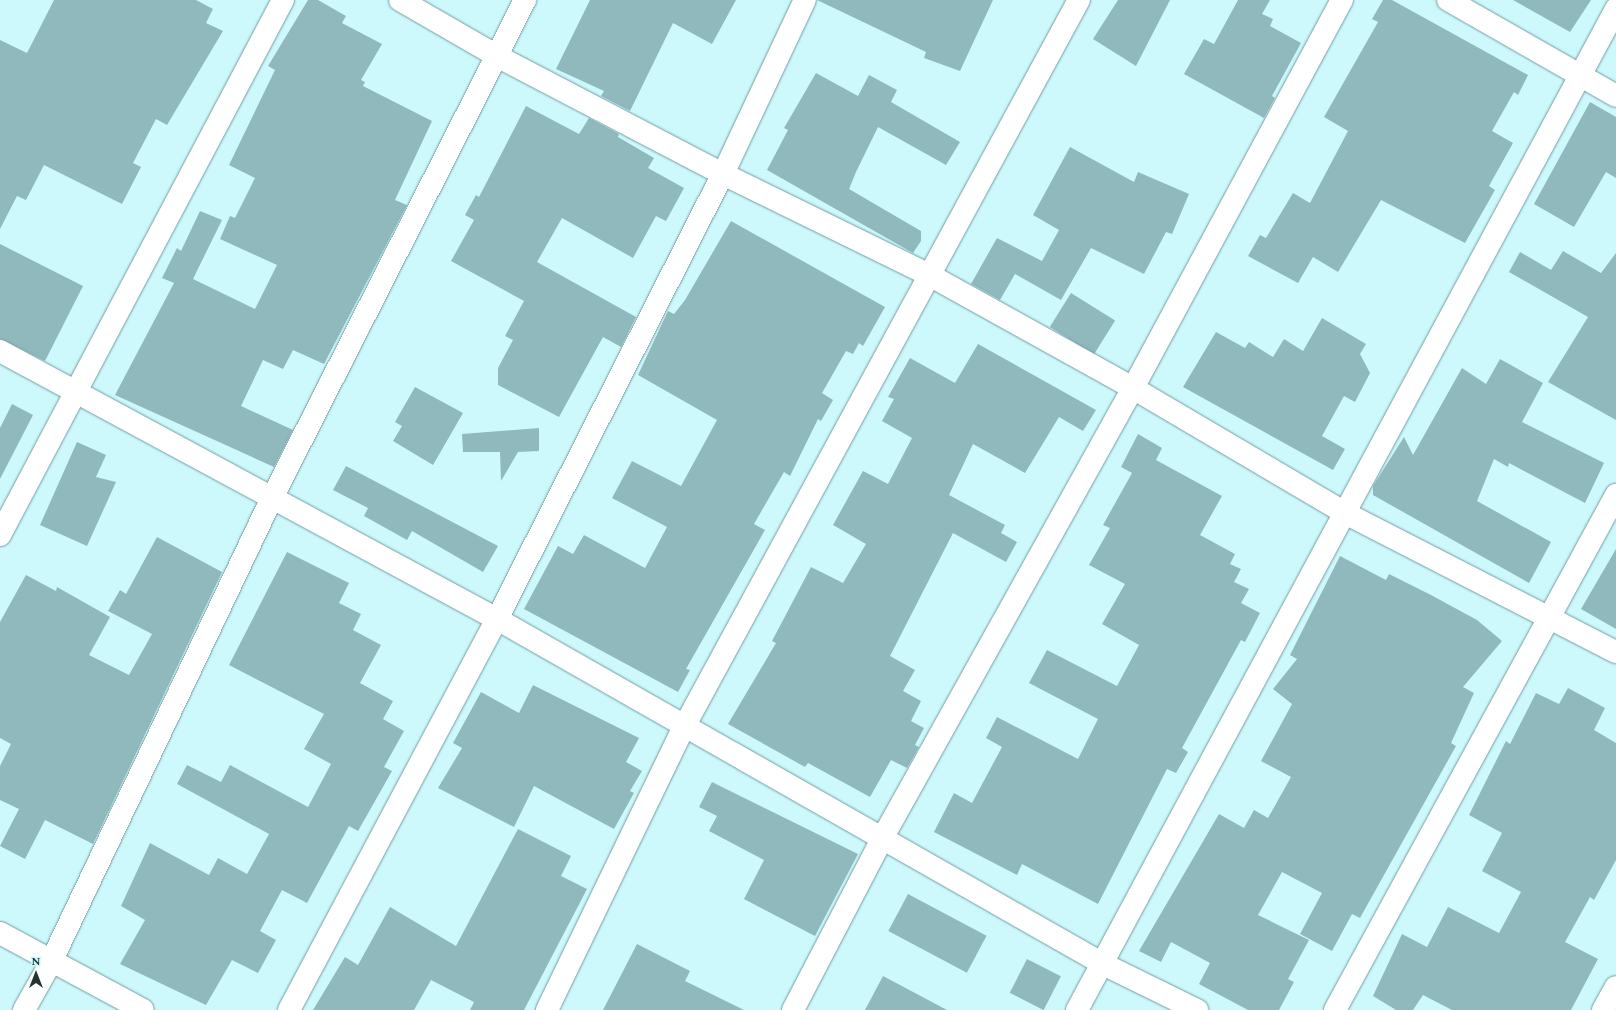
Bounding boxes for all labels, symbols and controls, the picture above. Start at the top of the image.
text: N [32,953,40,970]
north arrow [16,954,56,994]

